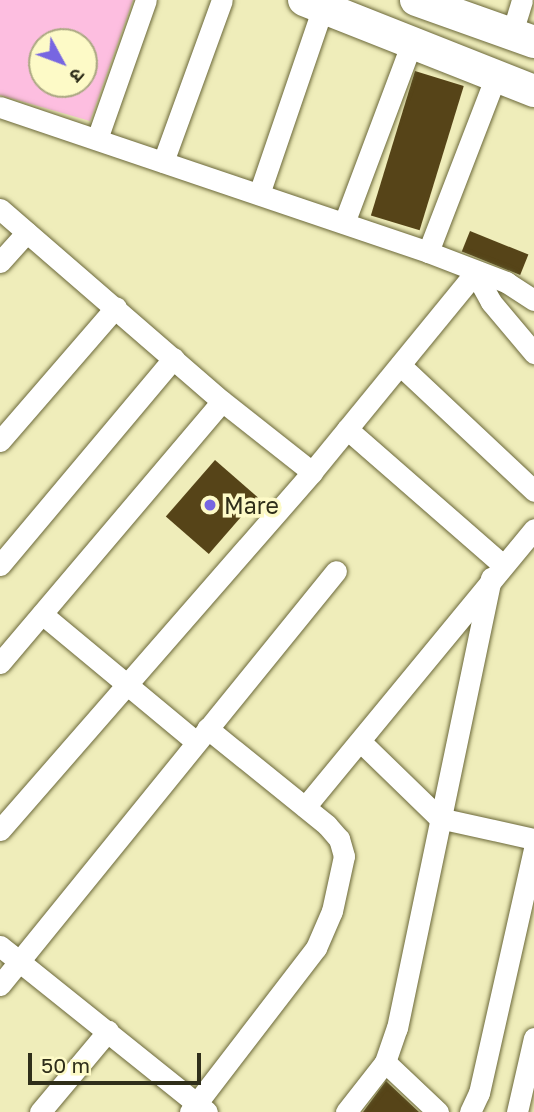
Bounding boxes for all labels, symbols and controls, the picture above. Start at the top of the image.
north arrow [28,28,98,98]
text: उ [65,64,90,88]
place label: Mare [224,491,279,519]
marker: Mare [202,497,218,513]
scale bar [32,1038,205,1082]
text: 50 m [41,1052,90,1078]

